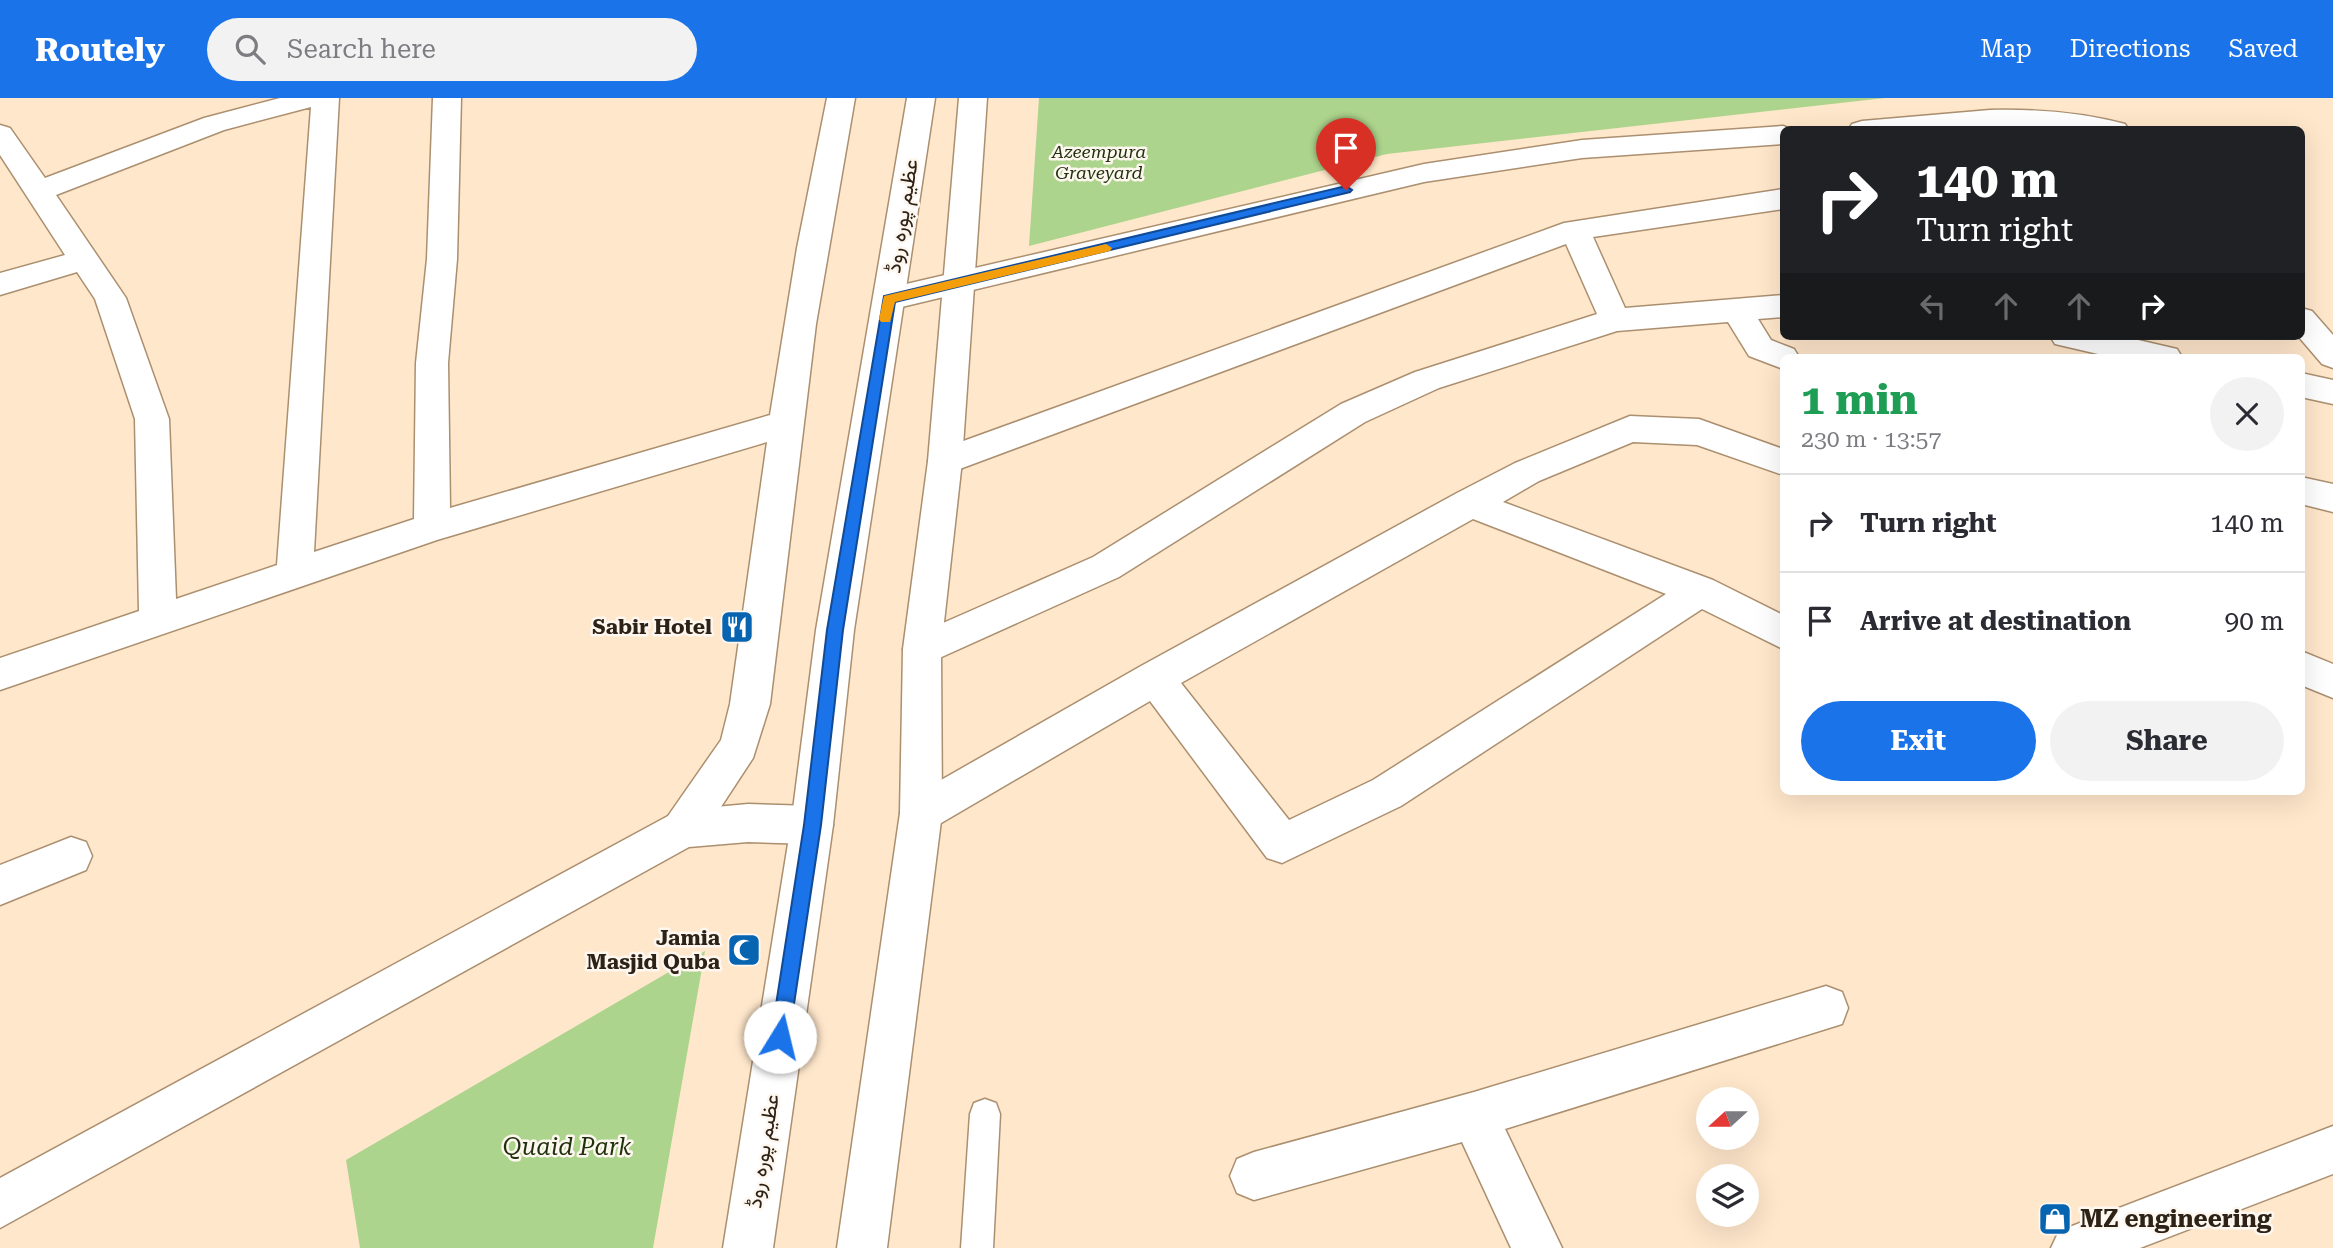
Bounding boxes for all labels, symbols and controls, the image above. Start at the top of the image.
search box [207,18,697,81]
text: Routely [35,30,165,69]
icon: search [231,30,269,68]
text: Search here [287,34,436,64]
text: Map [1980,35,2032,63]
text: Directions [2070,35,2190,63]
text: Saved [2228,35,2298,63]
pin [1316,118,1376,190]
icon: arrive [1327,129,1365,167]
park label: Azeempura Graveyard [1051,141,1146,183]
text: 140 m [1916,152,2058,209]
icon: right [1801,154,1892,245]
street label: عظیم پورہ روڈ [881,157,925,275]
text: Turn right [1916,211,2073,249]
icon: left [1914,287,1952,325]
icon: ahead [1987,287,2025,325]
icon: ahead [2060,287,2098,325]
icon: right [2133,287,2171,325]
text: 1 min [1801,375,1918,424]
button: close [2210,377,2284,451]
text: 230 m · 13:57 [1801,426,1941,453]
icon: right [1801,504,1839,542]
text: Turn right [1860,508,1996,538]
text: 140 m [2210,508,2284,538]
icon: arrive [1801,602,1839,640]
text: Arrive at destination [1860,606,2131,636]
text: 90 m [2225,606,2284,636]
restaurant icon: Sabir Hotel [718,608,756,646]
place label: Sabir Hotel [592,615,712,639]
button: Exit [1801,701,2036,781]
button: Share [2050,701,2284,781]
place label: Jamia Masjid Quba [586,926,721,974]
mosque icon: Jamia Masjid Quba [725,931,763,969]
position arrow [743,1000,817,1074]
north arrow [1696,1087,1759,1150]
map controls [1696,1087,1759,1227]
street label: عظیم پورہ روڈ [742,1092,786,1210]
park label: Quaid Park [503,1133,631,1161]
button: layers [1696,1164,1759,1227]
shop icon: MZ engineering [2036,1200,2074,1238]
place label: MZ engineering [2080,1205,2272,1233]

